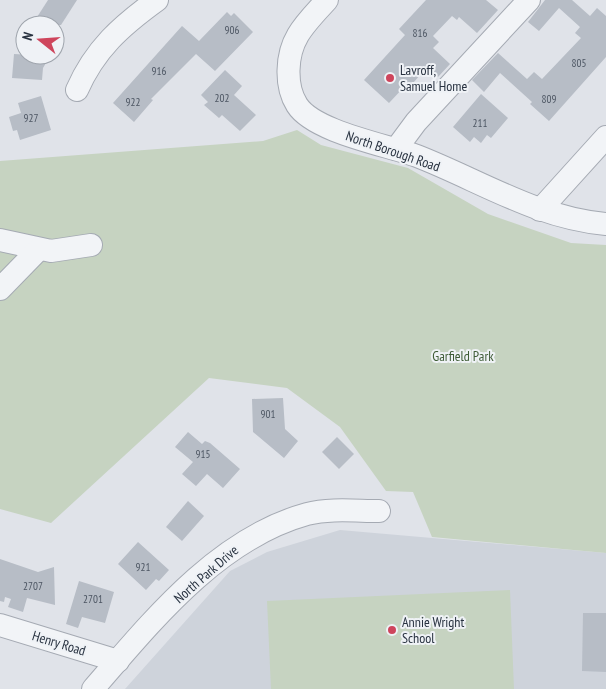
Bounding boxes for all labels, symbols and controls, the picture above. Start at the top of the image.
north arrow [15,15,65,65]
house number: 906 [225,23,239,37]
house number: 816 [413,26,427,40]
text: N [18,30,37,42]
house number: 805 [572,56,586,70]
place label: Lavroff, Samuel Home [400,61,467,95]
house number: 916 [152,64,166,78]
marker: Lavroff, Samuel Home [384,72,396,84]
house number: 202 [215,91,229,105]
house number: 809 [542,92,556,106]
house number: 922 [126,95,140,109]
house number: 927 [24,111,38,125]
house number: 211 [473,116,487,130]
street label: North Borough Road [344,126,442,176]
park label: Garfield Park [432,347,494,365]
house number: 901 [261,407,275,421]
house number: 915 [196,447,210,461]
street label: North Park Drive [170,541,242,607]
house number: 921 [136,560,150,574]
house number: 2707 [23,579,43,593]
house number: 2701 [83,592,103,606]
place label: Annie Wright School [402,613,464,647]
marker: Annie Wright School [386,624,398,636]
street label: Henry Road [30,626,88,660]

